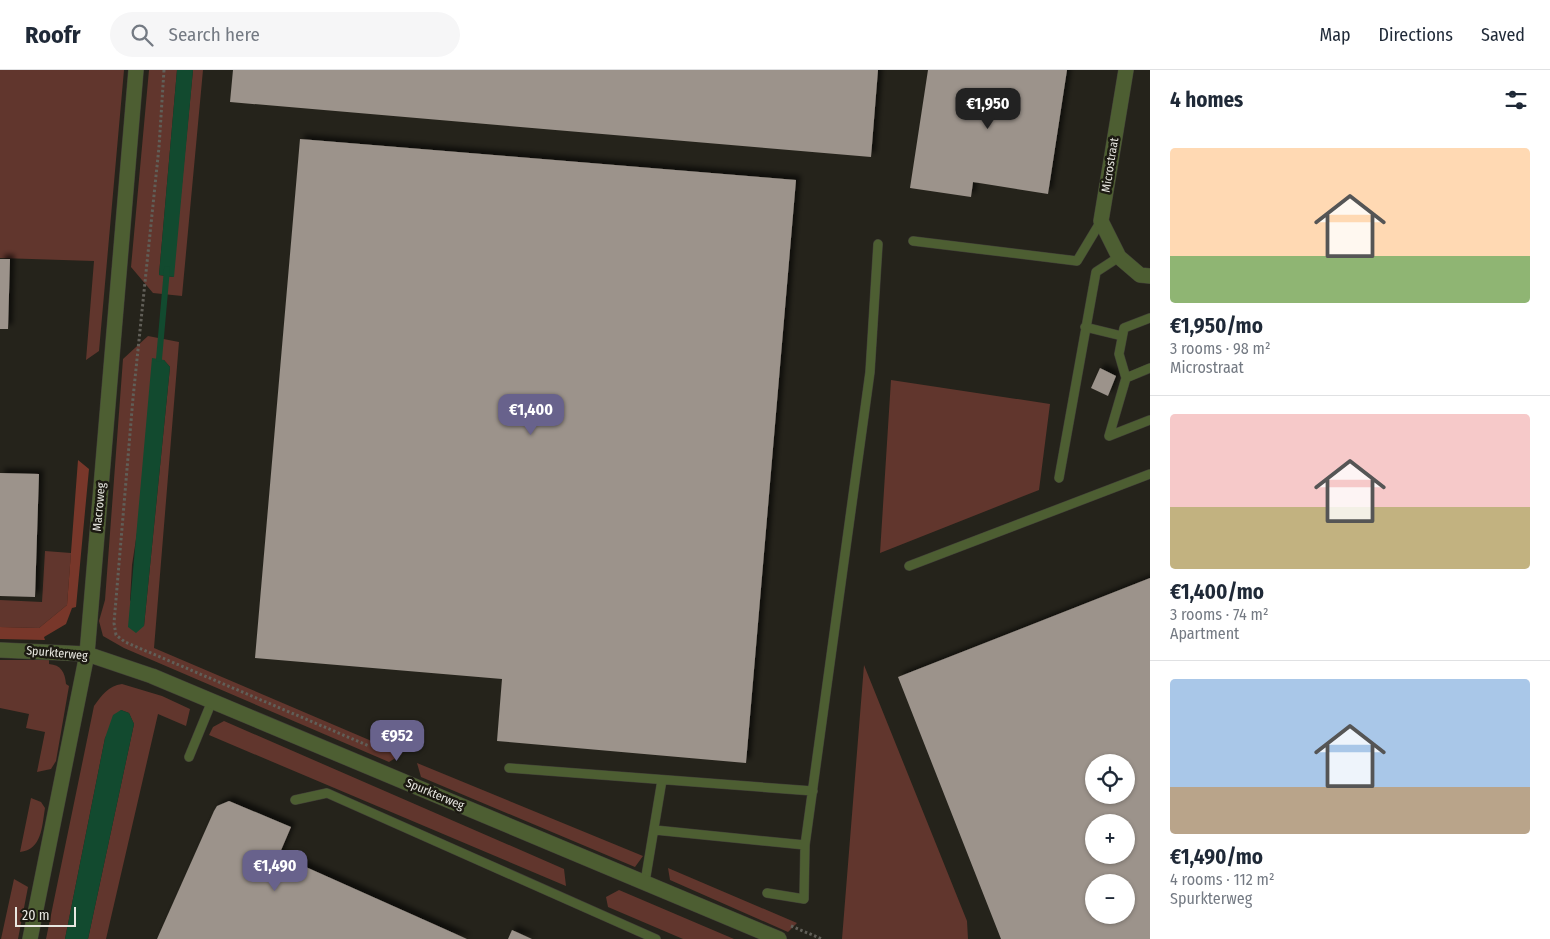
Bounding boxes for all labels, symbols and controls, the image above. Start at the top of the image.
search box [110,12,460,57]
text: Roofr [25,21,80,49]
icon: search [128,21,156,49]
text: Search here [168,23,260,46]
text: Map [1319,24,1351,46]
text: Directions [1379,24,1453,46]
text: Saved [1481,24,1525,46]
icon: filters [1502,86,1530,114]
text: 4 homes [1170,87,1243,113]
pin: €1,950 [947,88,1029,130]
text: €1,950 [967,94,1010,113]
street label: Microstraat [1099,137,1121,193]
icon: home [1305,181,1395,271]
text: €1,950/mo [1170,313,1263,339]
text: 3 rooms · 98 m² [1170,339,1271,358]
text: Microstraat [1170,358,1244,377]
pin: €1,400 [490,394,572,436]
text: €1,400 [509,400,553,419]
icon: home [1305,446,1395,536]
street label: Macroweg [90,482,108,532]
text: €1,400/mo [1170,579,1264,605]
text: 3 rooms · 74 m² [1170,605,1268,624]
text: Apartment [1170,624,1239,643]
street label: Spurkterweg [26,643,89,663]
icon: home [1305,711,1395,801]
pin: €952 [367,720,427,762]
text: €952 [381,726,413,745]
map controls [1085,754,1135,924]
button: locate [1085,754,1135,804]
street label: Spurkterweg [404,776,466,813]
button: + [1085,814,1135,864]
text: €1,490/mo [1170,844,1263,870]
pin: €1,490 [234,850,316,892]
text: €1,490 [253,856,297,875]
text: 4 rooms · 112 m² [1170,870,1275,889]
button: − [1085,874,1135,924]
text: Spurkterweg [1170,889,1252,908]
scale bar [15,904,76,927]
text: 20 m [22,907,50,924]

